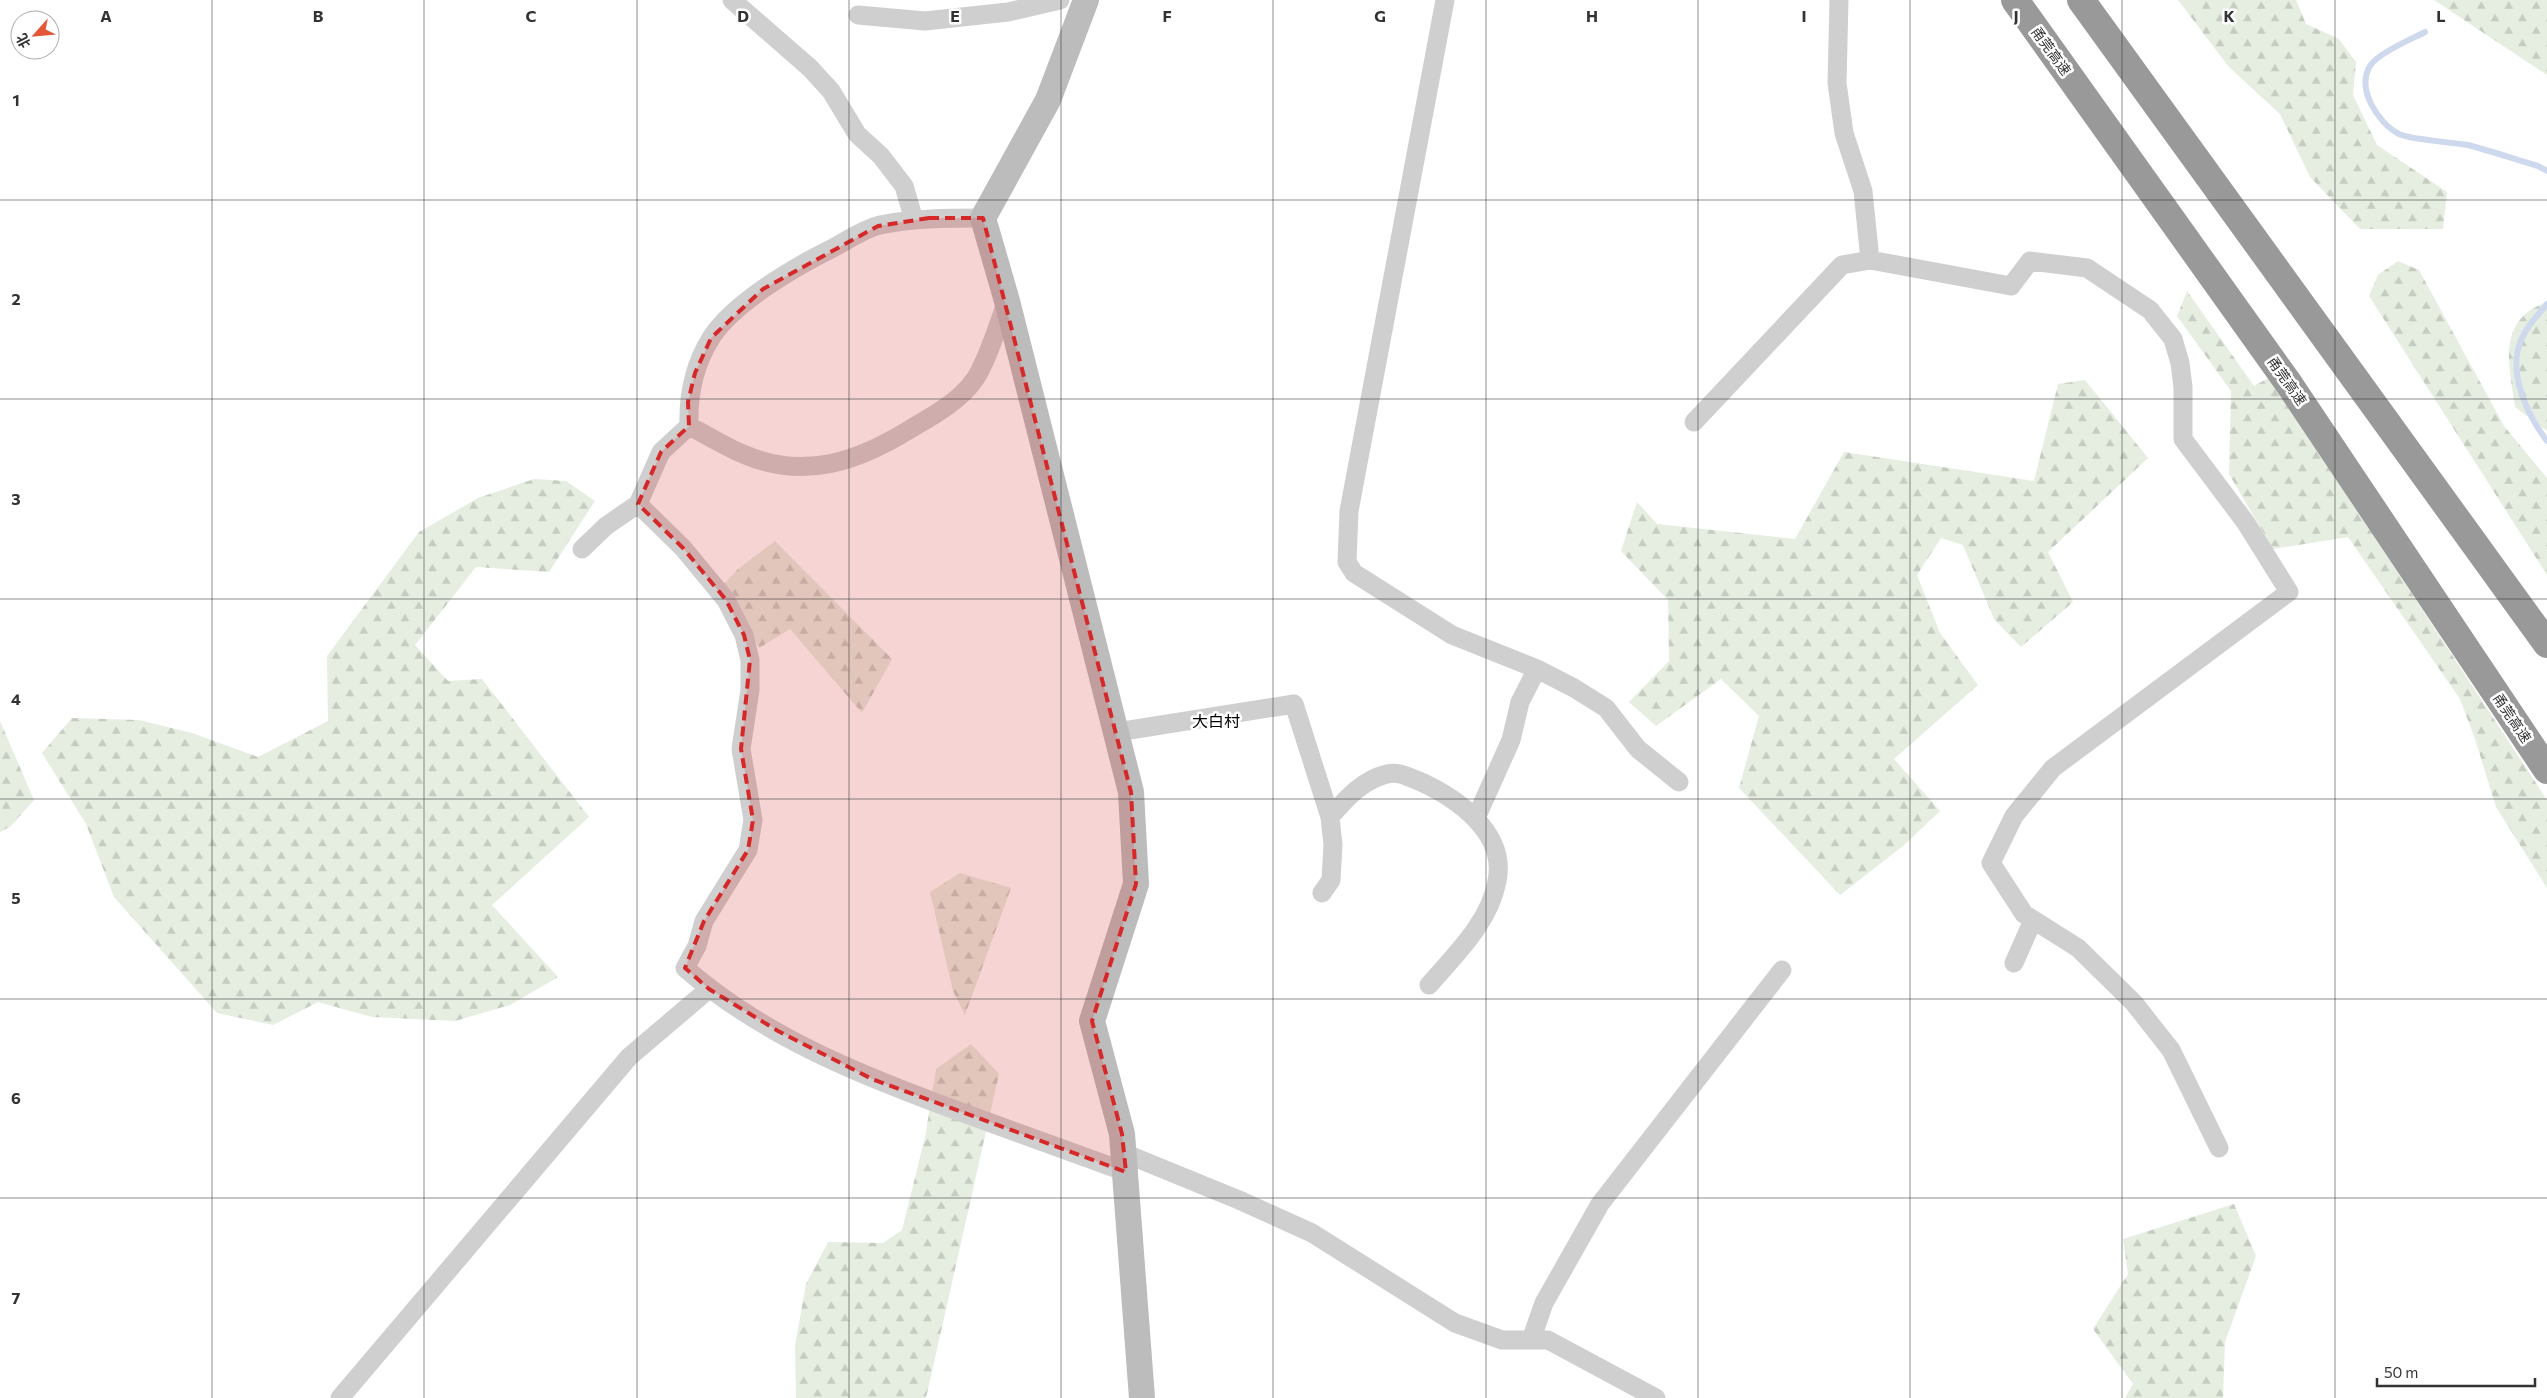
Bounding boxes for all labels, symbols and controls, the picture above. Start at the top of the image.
text: A [100,6,112,25]
text: B [313,6,324,25]
text: C [526,6,537,25]
text: D [737,6,749,25]
text: E [950,6,960,25]
text: F [1162,6,1172,25]
text: G [1374,6,1386,25]
text: H [1586,6,1598,25]
text: I [1801,6,1807,25]
text: J [2013,6,2019,25]
text: K [2223,6,2235,25]
text: L [2436,6,2446,25]
north arrow [10,10,60,60]
street label: 甬莞高速 [2028,23,2075,78]
text: 北 [12,31,34,51]
text: 1 [12,90,20,109]
text: 2 [11,289,21,308]
street label: 甬莞高速 [2264,353,2310,409]
text: 3 [11,489,21,508]
text: 4 [11,689,21,708]
street label: 甬莞高速 [2490,690,2535,746]
district label: 大白村 [1192,711,1240,730]
text: 5 [11,888,21,907]
text: 6 [11,1088,21,1107]
text: 7 [12,1288,21,1307]
scale bar [2377,1356,2534,1388]
text: 50 m [2384,1363,2418,1381]

